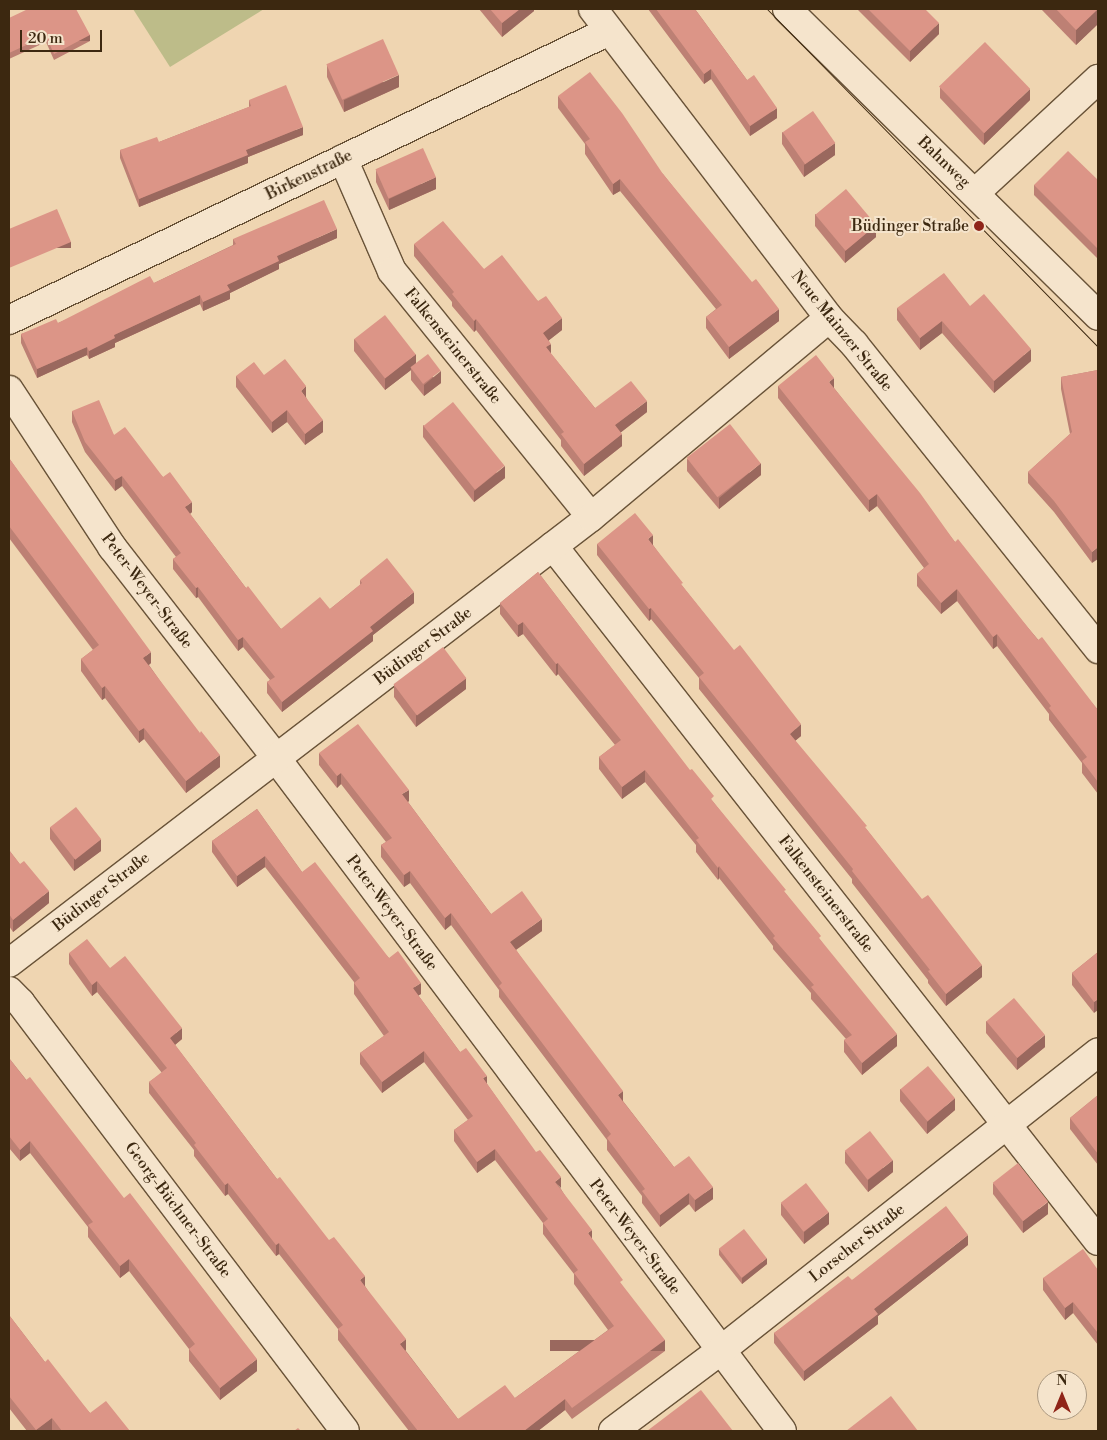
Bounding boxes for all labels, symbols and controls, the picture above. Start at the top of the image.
scale bar [22,20,105,52]
text: 20 m [28,29,63,48]
street label: Bahnweg [914,132,974,192]
street label: Birkenstraße [263,146,355,204]
place label: Büdinger Straße [851,216,969,236]
marker: Büdinger Straße [973,220,985,232]
street label: Neue Mainzer Straße [787,267,897,395]
street label: Falkensteinerstraße [400,284,506,408]
street label: Peter-Weyer-Straße [97,529,197,653]
street label: Büdinger Straße [370,603,476,689]
street label: Falkensteinerstraße [774,832,878,956]
street label: Büdinger Straße [49,848,153,936]
street label: Peter-Weyer-Straße [342,851,442,975]
street label: Georg-Büchner-Straße [121,1138,235,1282]
street label: Peter-Weyer-Straße [585,1175,685,1299]
street label: Lorscher Straße [805,1200,909,1286]
north arrow [1037,1370,1087,1420]
text: N [1056,1372,1068,1390]

